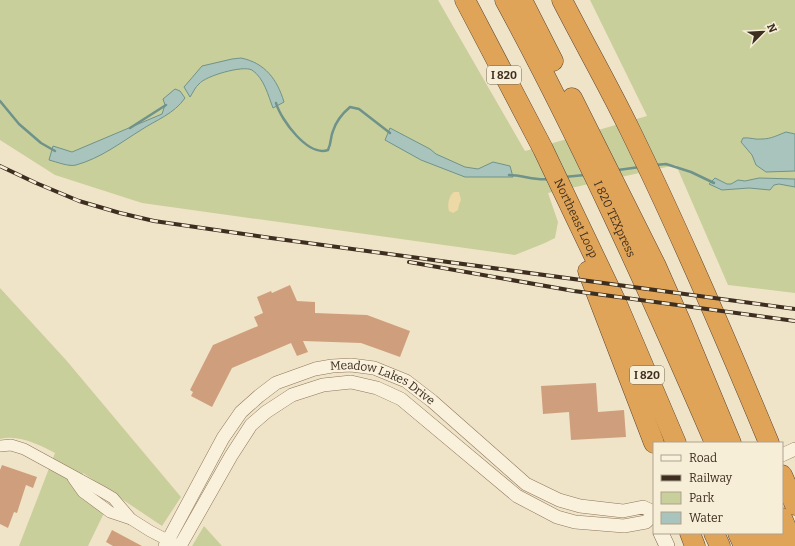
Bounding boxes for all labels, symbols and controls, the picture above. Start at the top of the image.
north arrow [743,12,783,52]
text: N [764,22,780,35]
road number: I 820 [487,66,521,84]
street label: Northeast Loop [551,176,601,260]
street label: I 820 TEXpress [591,179,639,260]
street label: Meadow Lakes Drive [330,358,438,408]
road number: I 820 [630,366,664,384]
legend [653,442,783,534]
text: Road [689,451,717,465]
text: Railway [689,471,733,485]
text: Park [689,491,715,505]
text: Water [689,511,724,525]

